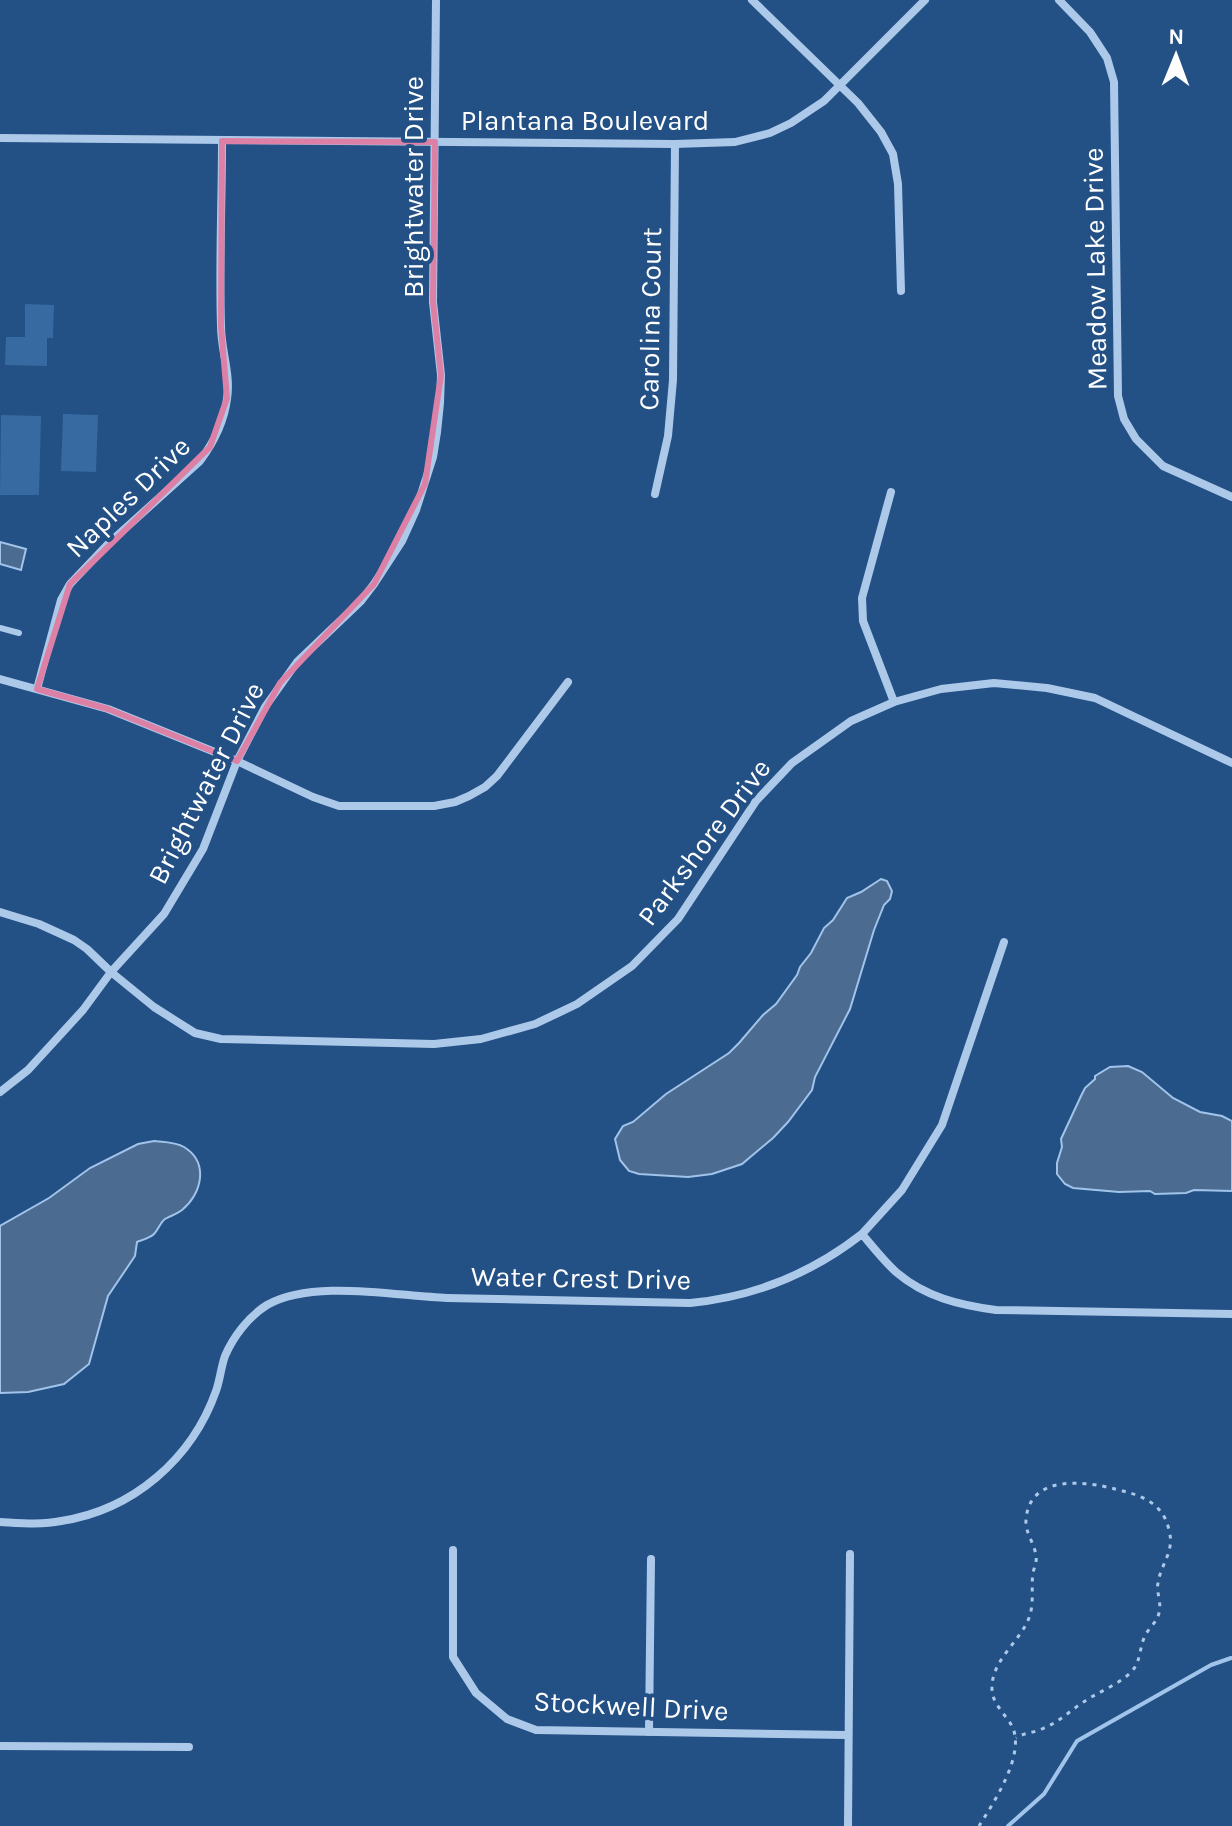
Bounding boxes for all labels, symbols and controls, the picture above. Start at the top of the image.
north arrow [1136,16,1216,96]
text: N [1168,24,1184,50]
street label: Brightwater Drive [397,76,430,298]
street label: Plantana Boulevard [461,104,709,137]
street label: Meadow Lake Drive [1076,147,1114,391]
street label: Carolina Court [632,227,668,411]
street label: Naples Drive [59,430,197,564]
street label: Brightwater Drive [141,677,271,889]
street label: Parkshore Drive [631,752,777,932]
street label: Water Crest Drive [471,1260,691,1296]
street label: Stockwell Drive [533,1684,729,1728]

